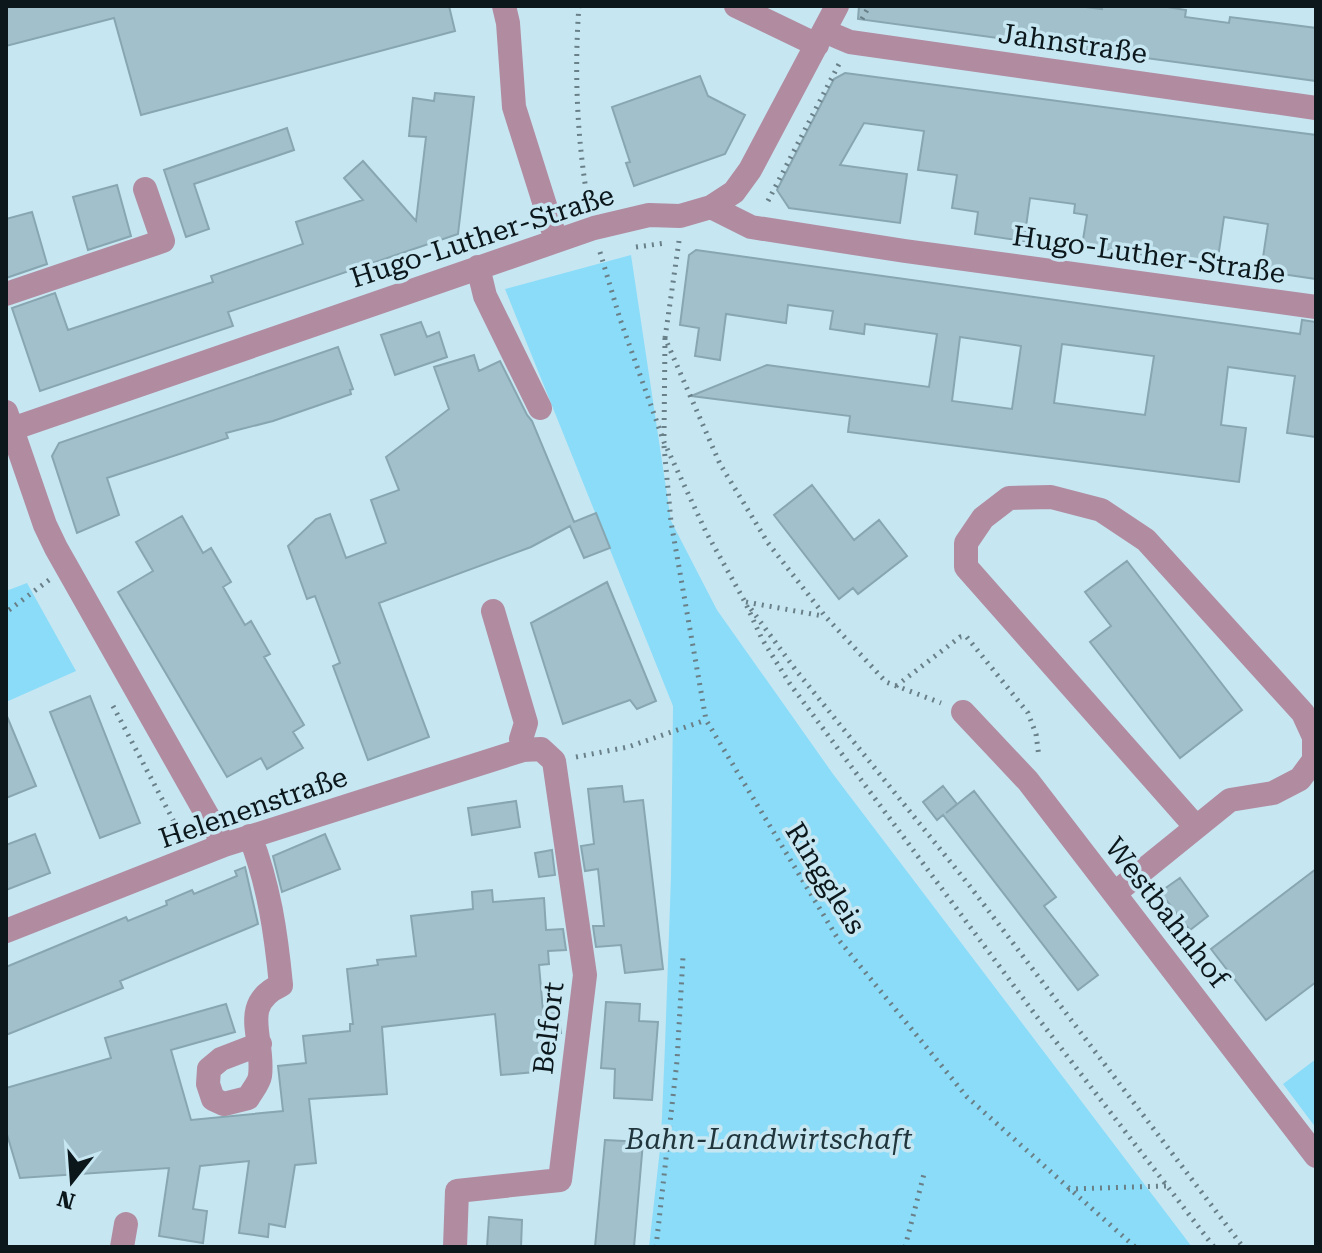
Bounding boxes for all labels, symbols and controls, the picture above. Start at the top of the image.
street label: Jahnstraße [997,17,1149,70]
street label: Hugo-Luther-Straße [346,178,618,295]
street label: Hugo-Luther-Straße [1010,219,1288,290]
street label: Helenenstraße [155,760,352,855]
street label: Ringgleis [778,817,873,940]
street label: Westbahnhof [1098,831,1236,995]
street label: Belfort [526,980,571,1076]
park label: Bahn-Landwirtschaft [625,1123,913,1156]
north arrow [32,1141,112,1221]
text: N [54,1185,78,1214]

